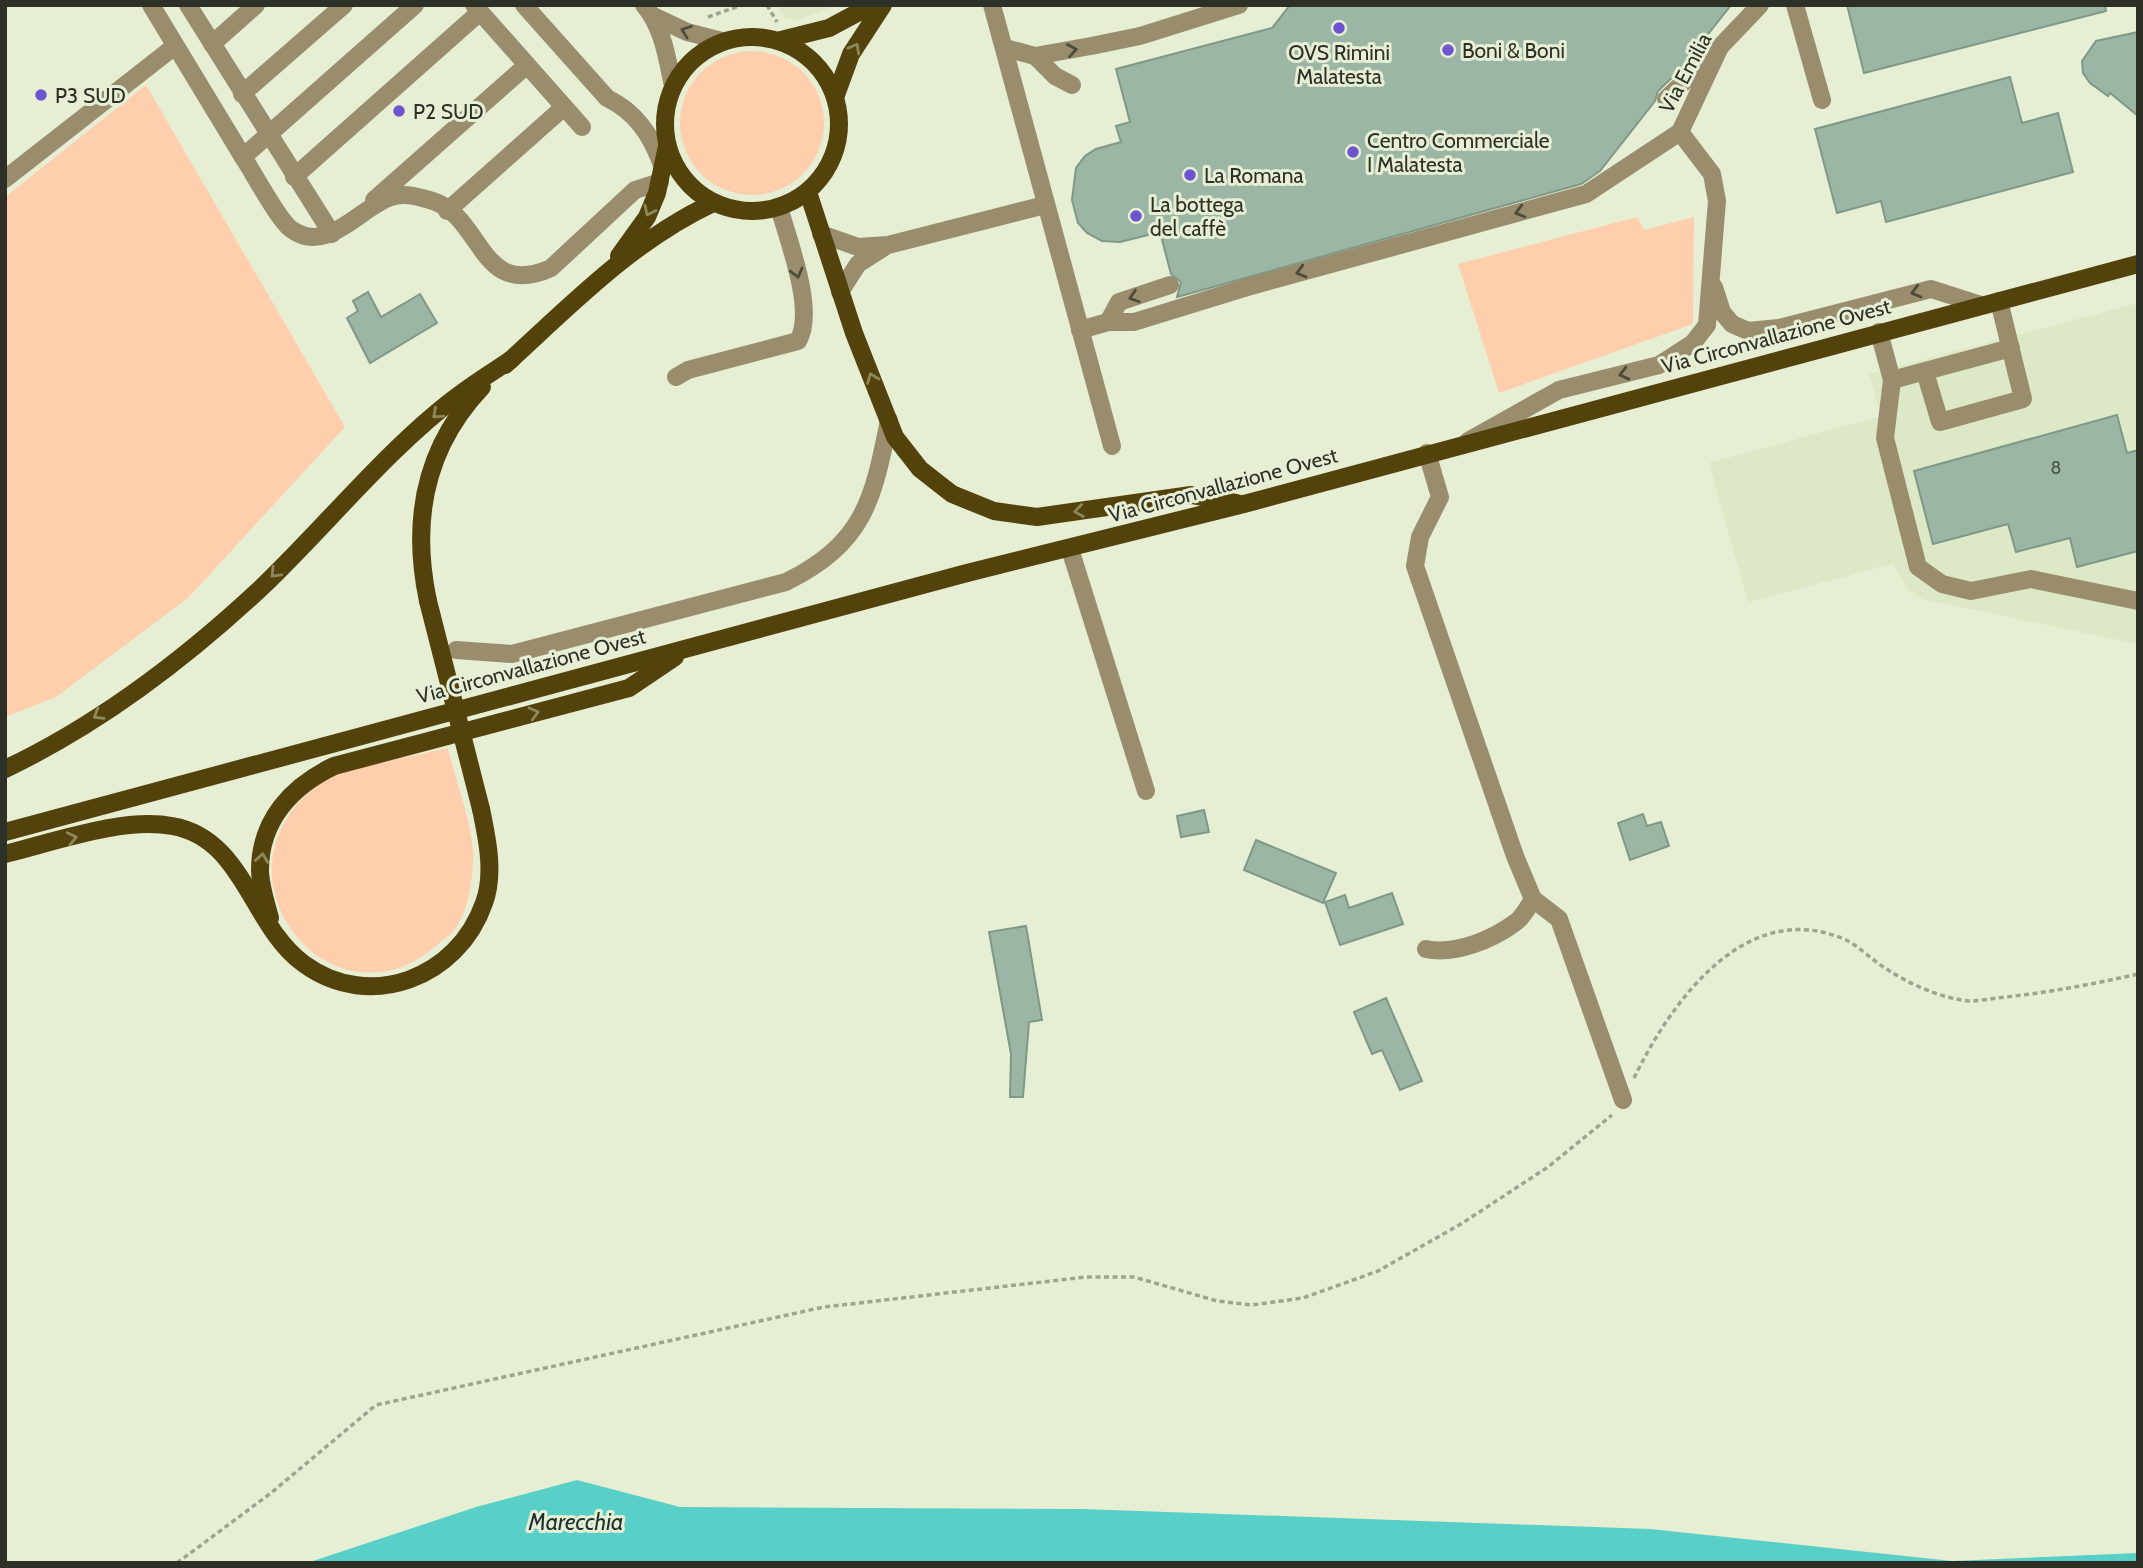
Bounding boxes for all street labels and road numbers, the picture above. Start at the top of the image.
street label: Via Emilia [1654,29,1716,117]
street label: Via Circonvallazione Ovest [1659,293,1893,379]
street label: Via Circonvallazione Ovest [1106,442,1340,528]
street label: Via Circonvallazione Ovest [414,623,648,709]

